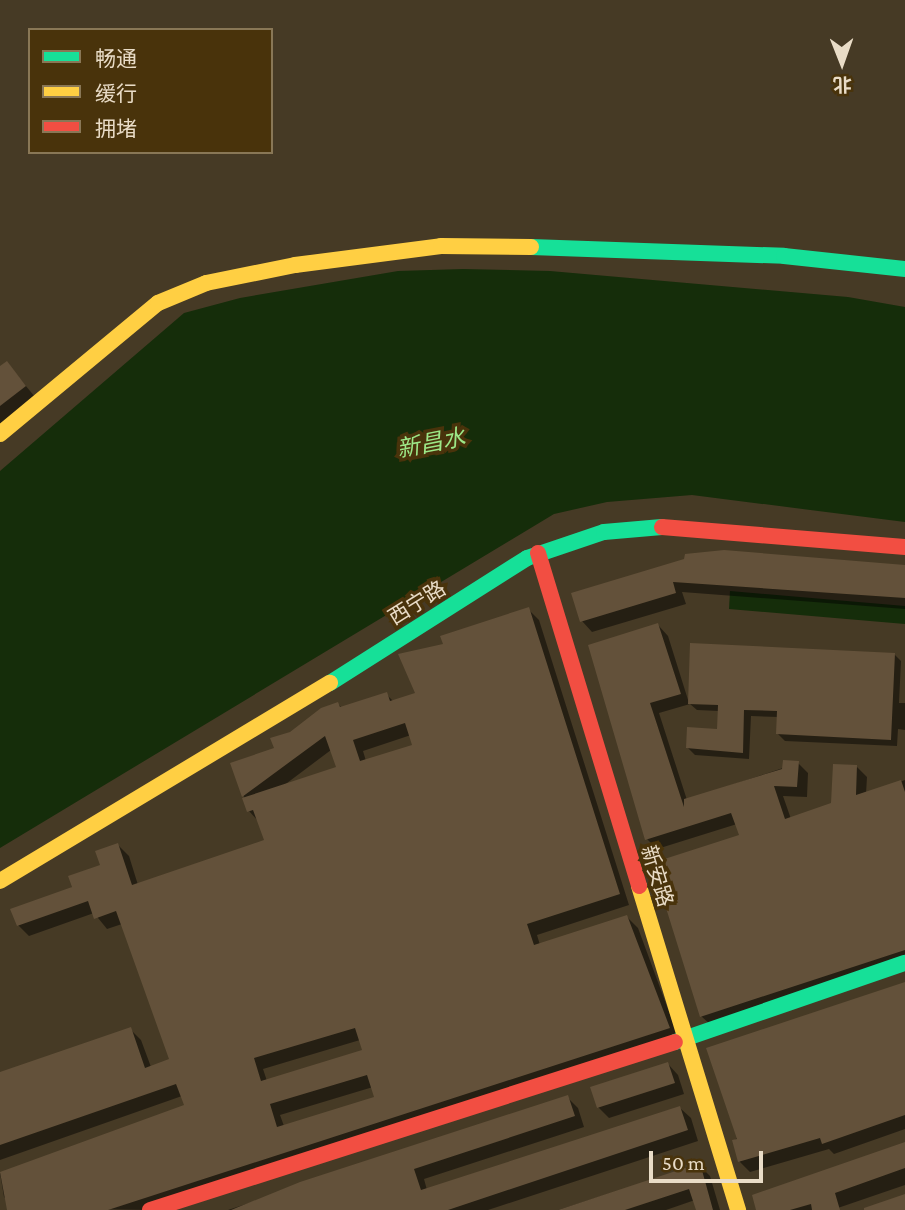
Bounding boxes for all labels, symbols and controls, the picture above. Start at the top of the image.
legend [28,28,273,154]
north arrow [807,28,877,98]
text: 畅通 [95,47,137,71]
text: 北 [833,74,852,95]
text: 缓行 [95,82,137,106]
text: 拥堵 [95,117,137,141]
water label: 新昌水 [395,423,467,463]
street label: 西宁路 [384,576,450,630]
street label: 新安路 [636,842,678,910]
scale bar [653,1136,767,1180]
text: 50 m [662,1151,705,1175]

